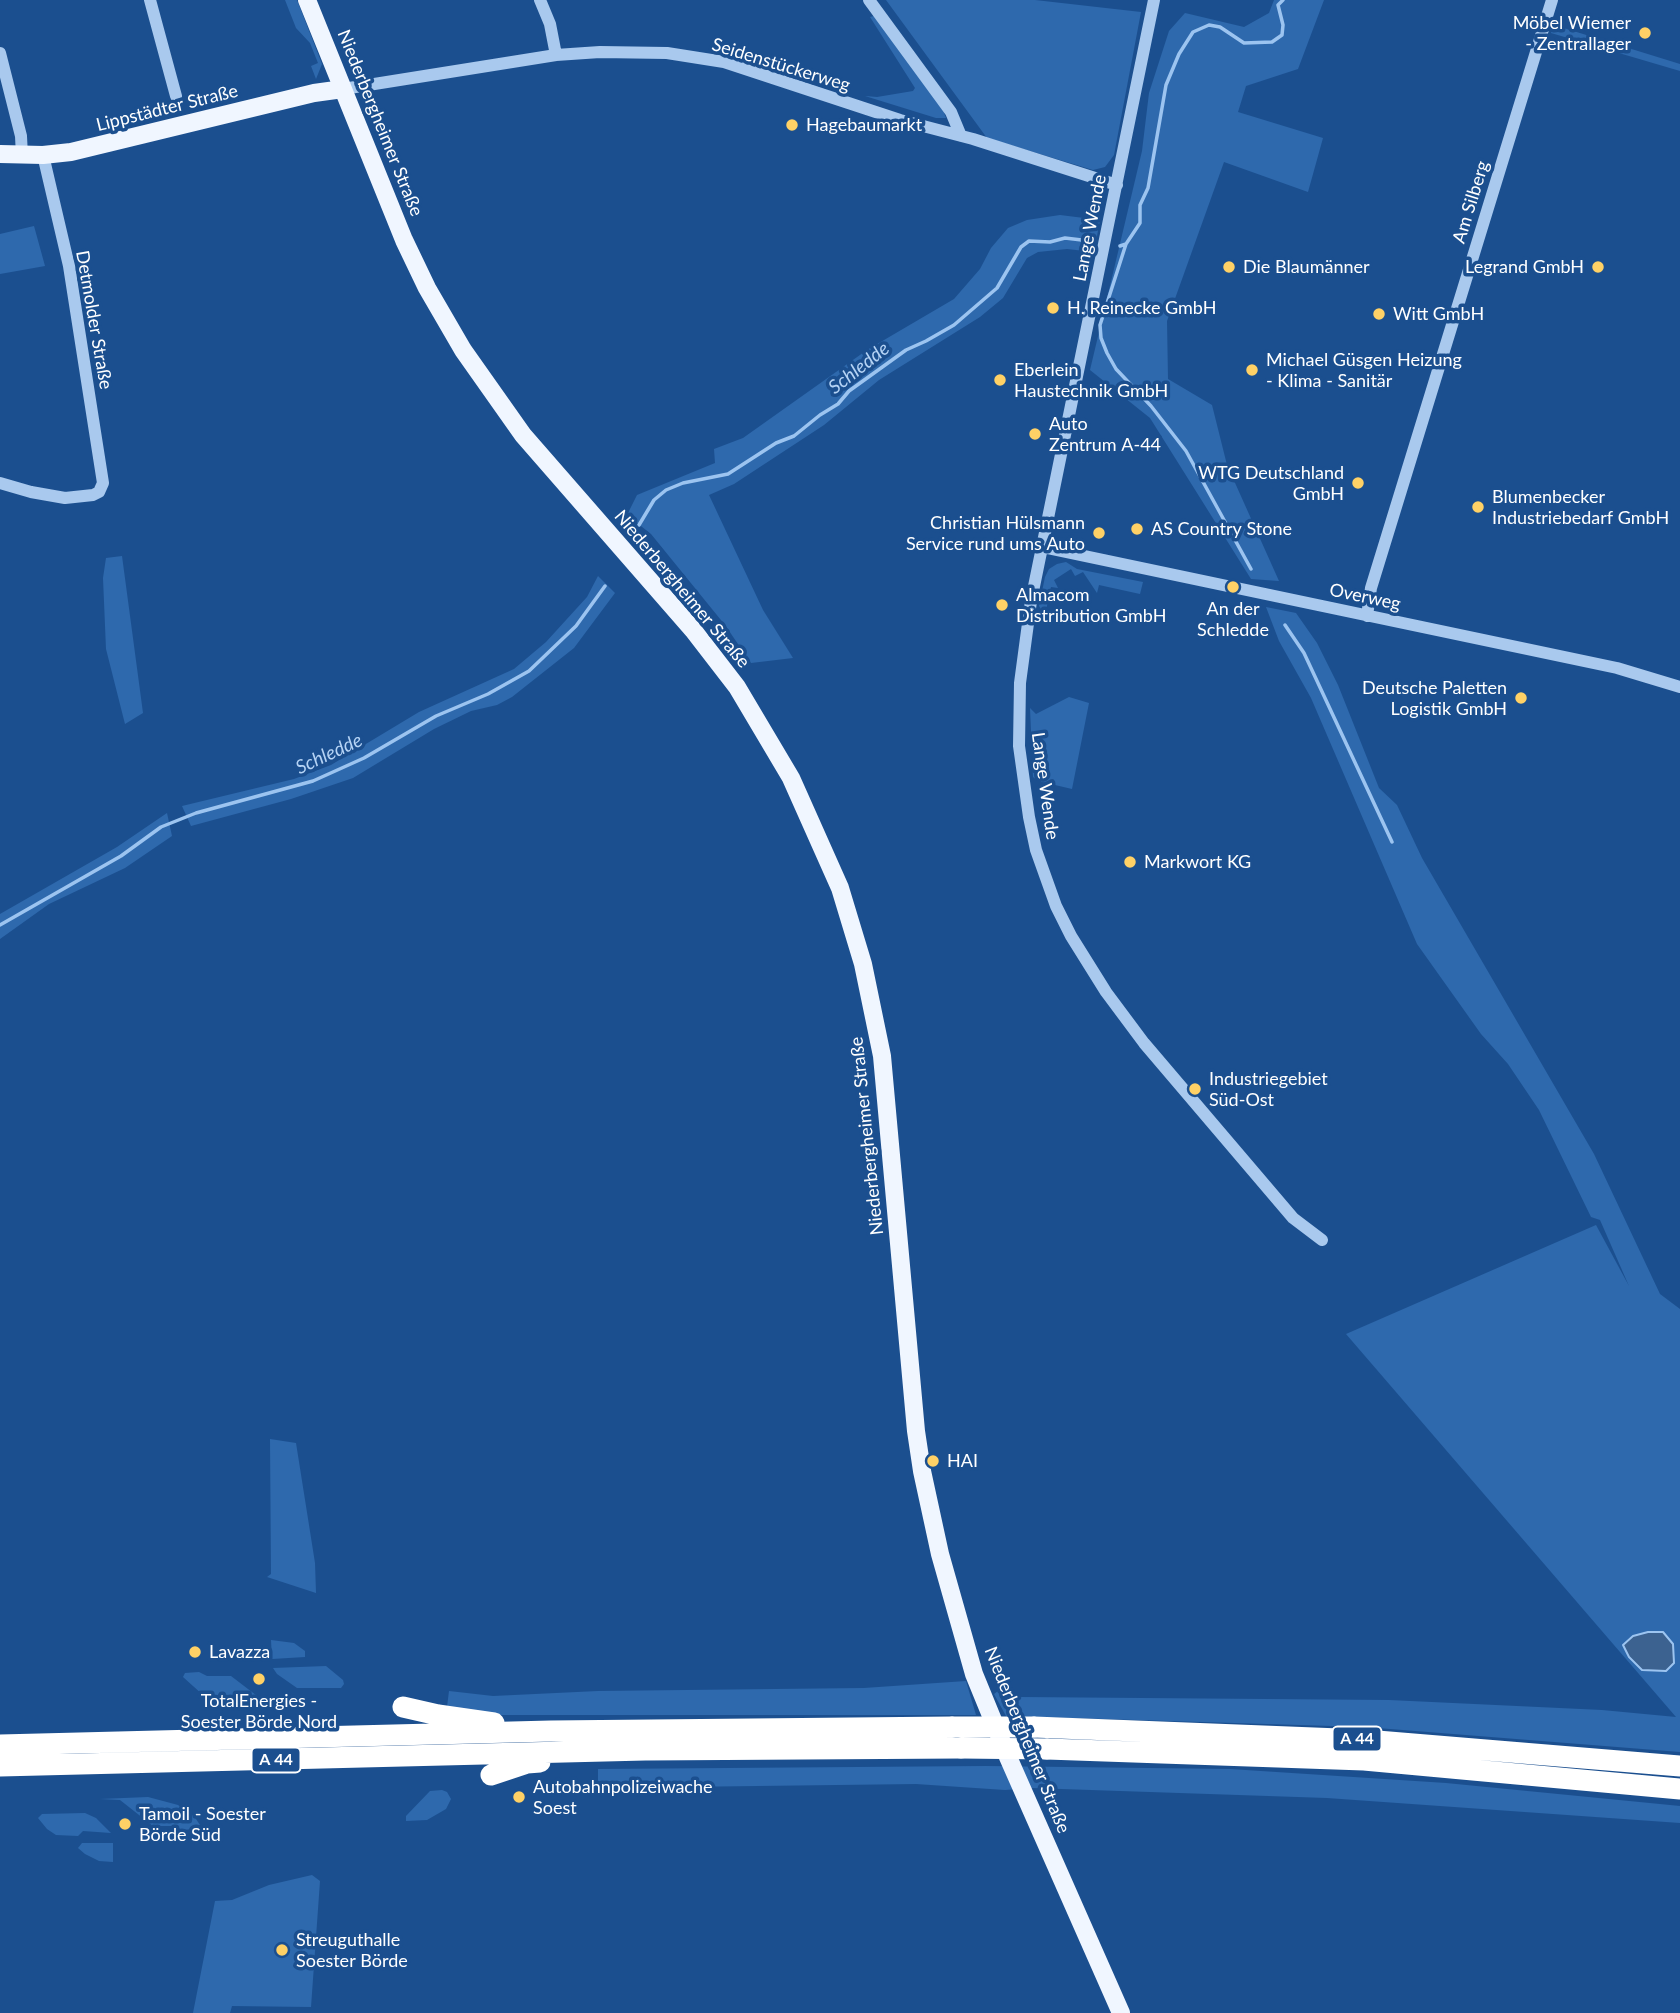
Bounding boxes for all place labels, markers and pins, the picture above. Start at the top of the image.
place label: Möbel Wiemer - Zentrallager [1513,12,1631,54]
marker: Möbel Wiemer - Zentrallager [1637,25,1653,41]
place label: Hagebaumarkt [806,114,922,136]
marker: Hagebaumarkt [784,117,800,133]
place label: Die Blaumänner [1243,256,1370,278]
place label: Legrand GmbH [1465,256,1584,278]
marker: Die Blaumänner [1221,259,1237,275]
marker: Legrand GmbH [1590,259,1606,275]
place label: H. Reinecke GmbH [1067,297,1216,319]
marker: H. Reinecke GmbH [1045,300,1061,316]
place label: Witt GmbH [1393,303,1484,325]
marker: Witt GmbH [1371,306,1387,322]
place label: Michael Güsgen Heizung - Klima - Sanitär [1266,349,1462,392]
place label: Eberlein Haustechnik GmbH [1014,359,1168,402]
marker: Michael Güsgen Heizung - Klima - Sanitär [1244,362,1260,378]
marker: Eberlein Haustechnik GmbH [992,372,1008,388]
place label: Auto Zentrum A-44 [1049,413,1161,456]
marker: Auto Zentrum A-44 [1027,426,1043,442]
place label: WTG Deutschland GmbH [1198,462,1344,504]
marker: WTG Deutschland GmbH [1350,475,1366,491]
place label: Blumenbecker Industriebedarf GmbH [1492,486,1669,528]
marker: Blumenbecker Industriebedarf GmbH [1470,499,1486,515]
place label: Christian Hülsmann Service rund ums Auto [906,512,1085,554]
place label: AS Country Stone [1151,518,1292,540]
marker: AS Country Stone [1129,521,1145,537]
marker: Christian Hülsmann Service rund ums Auto [1091,525,1107,541]
marker: An der Schledde [1225,579,1241,595]
place label: Almacom Distribution GmbH [1016,584,1166,626]
marker: Almacom Distribution GmbH [994,597,1010,613]
place label: An der Schledde [1197,598,1269,640]
place label: Deutsche Paletten Logistik GmbH [1362,677,1507,720]
marker: Deutsche Paletten Logistik GmbH [1513,690,1529,706]
place label: Markwort KG [1144,851,1251,873]
marker: Markwort KG [1122,854,1138,870]
place label: Industriegebiet Süd-Ost [1209,1068,1328,1110]
marker: Industriegebiet Süd-Ost [1187,1081,1203,1097]
place label: HAI [947,1450,978,1472]
marker: HAI [925,1453,941,1469]
place label: Lavazza [209,1641,270,1663]
marker: Lavazza [187,1644,203,1660]
marker: TotalEnergies - Soester Börde Nord [251,1671,267,1687]
place label: TotalEnergies - Soester Börde Nord [181,1690,337,1732]
place label: Autobahnpolizeiwache Soest [533,1776,712,1818]
marker: Autobahnpolizeiwache Soest [511,1789,527,1805]
place label: Tamoil - Soester Börde Süd [139,1803,266,1846]
marker: Tamoil - Soester Börde Süd [117,1816,133,1832]
place label: Streuguthalle Soester Börde [296,1929,408,1972]
marker: Streuguthalle Soester Börde [274,1942,290,1958]

